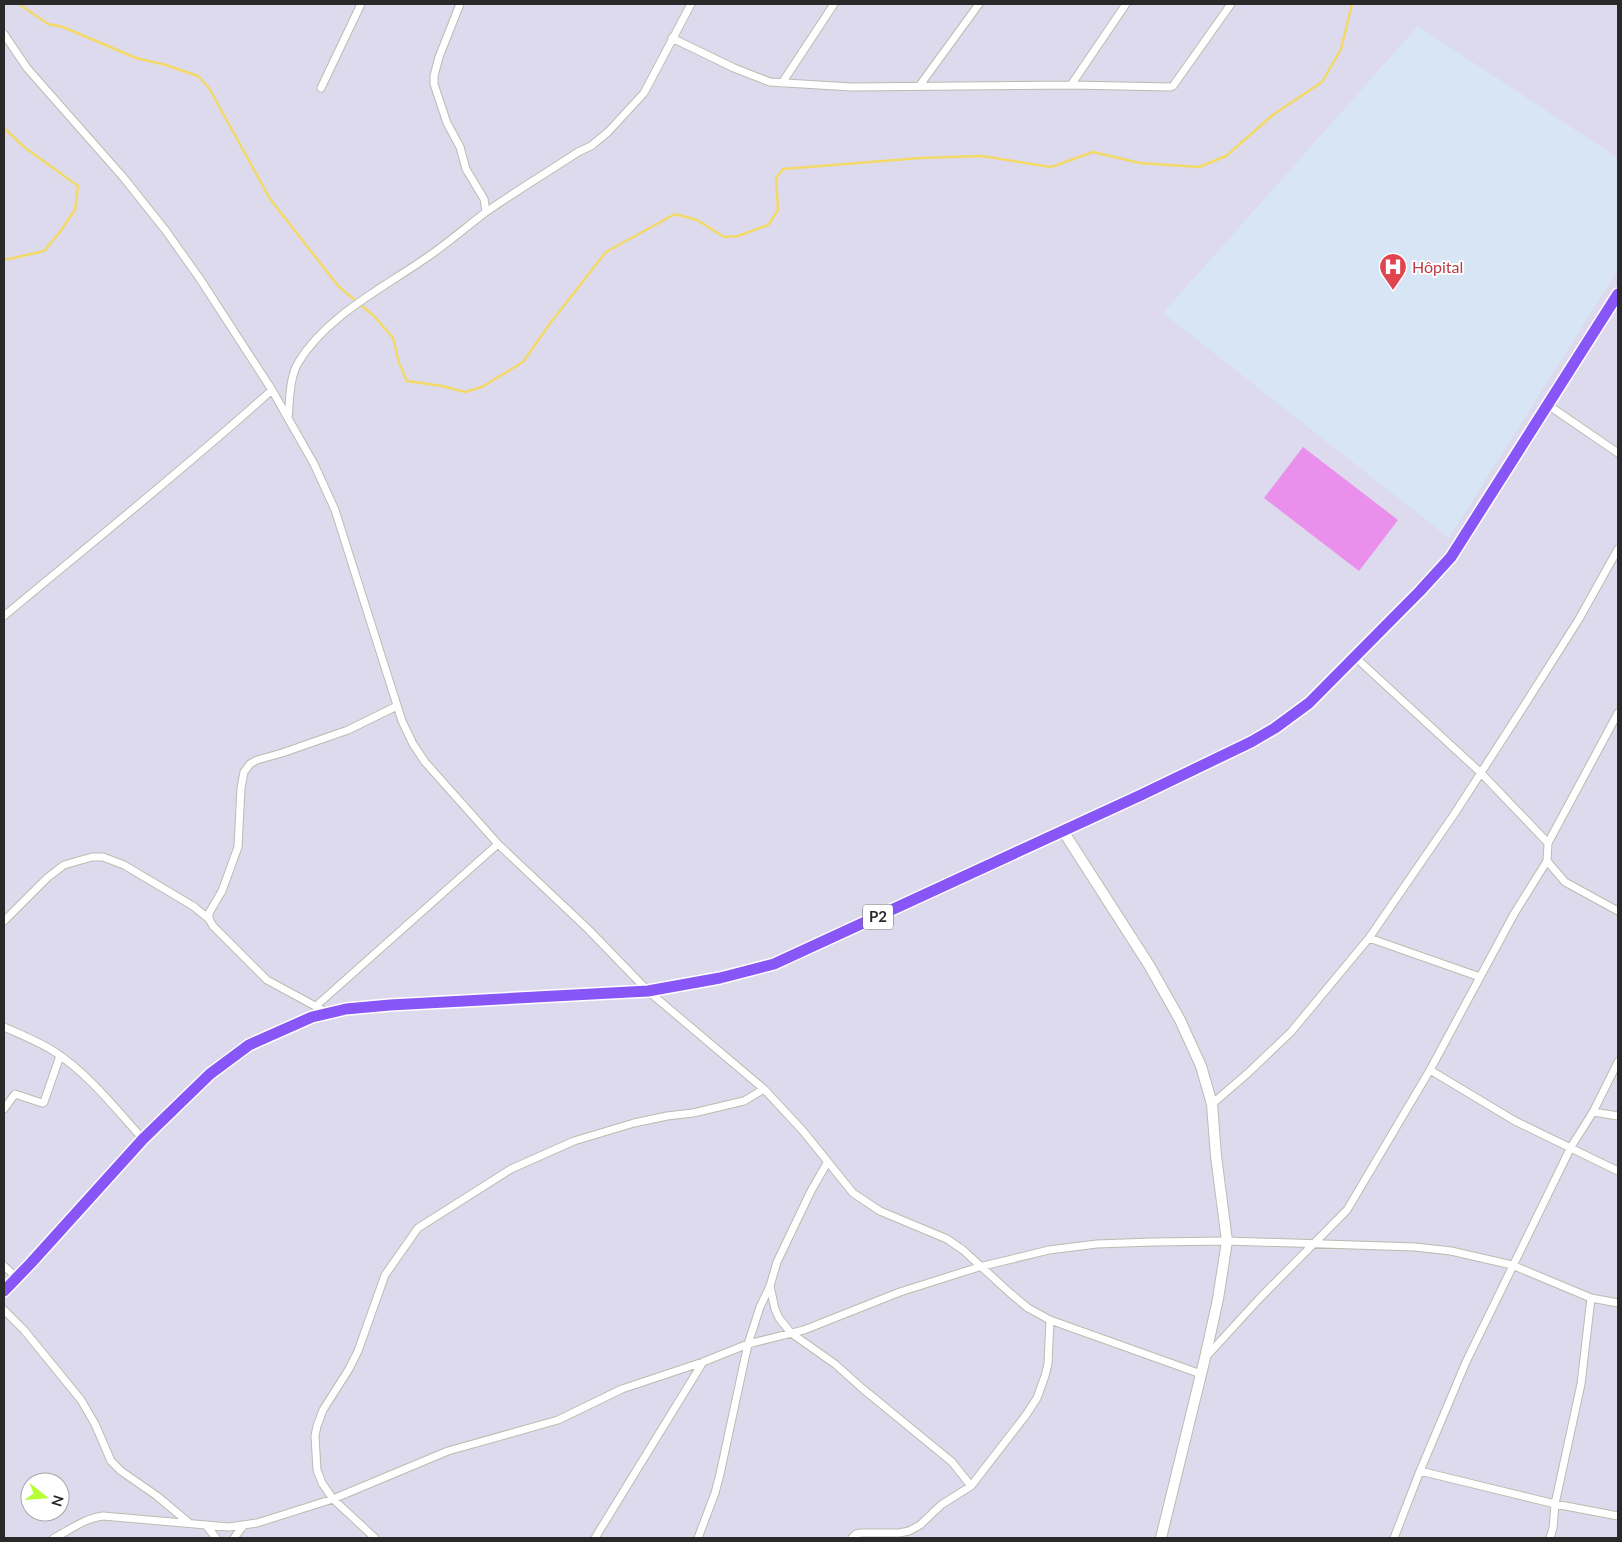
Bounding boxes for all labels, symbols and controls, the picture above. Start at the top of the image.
hospital icon: Hôpital [1378,252,1408,291]
place label: Hôpital [1412,257,1463,276]
road number: P2 [863,904,893,930]
north arrow [20,1472,70,1522]
text: N [48,1493,68,1509]

